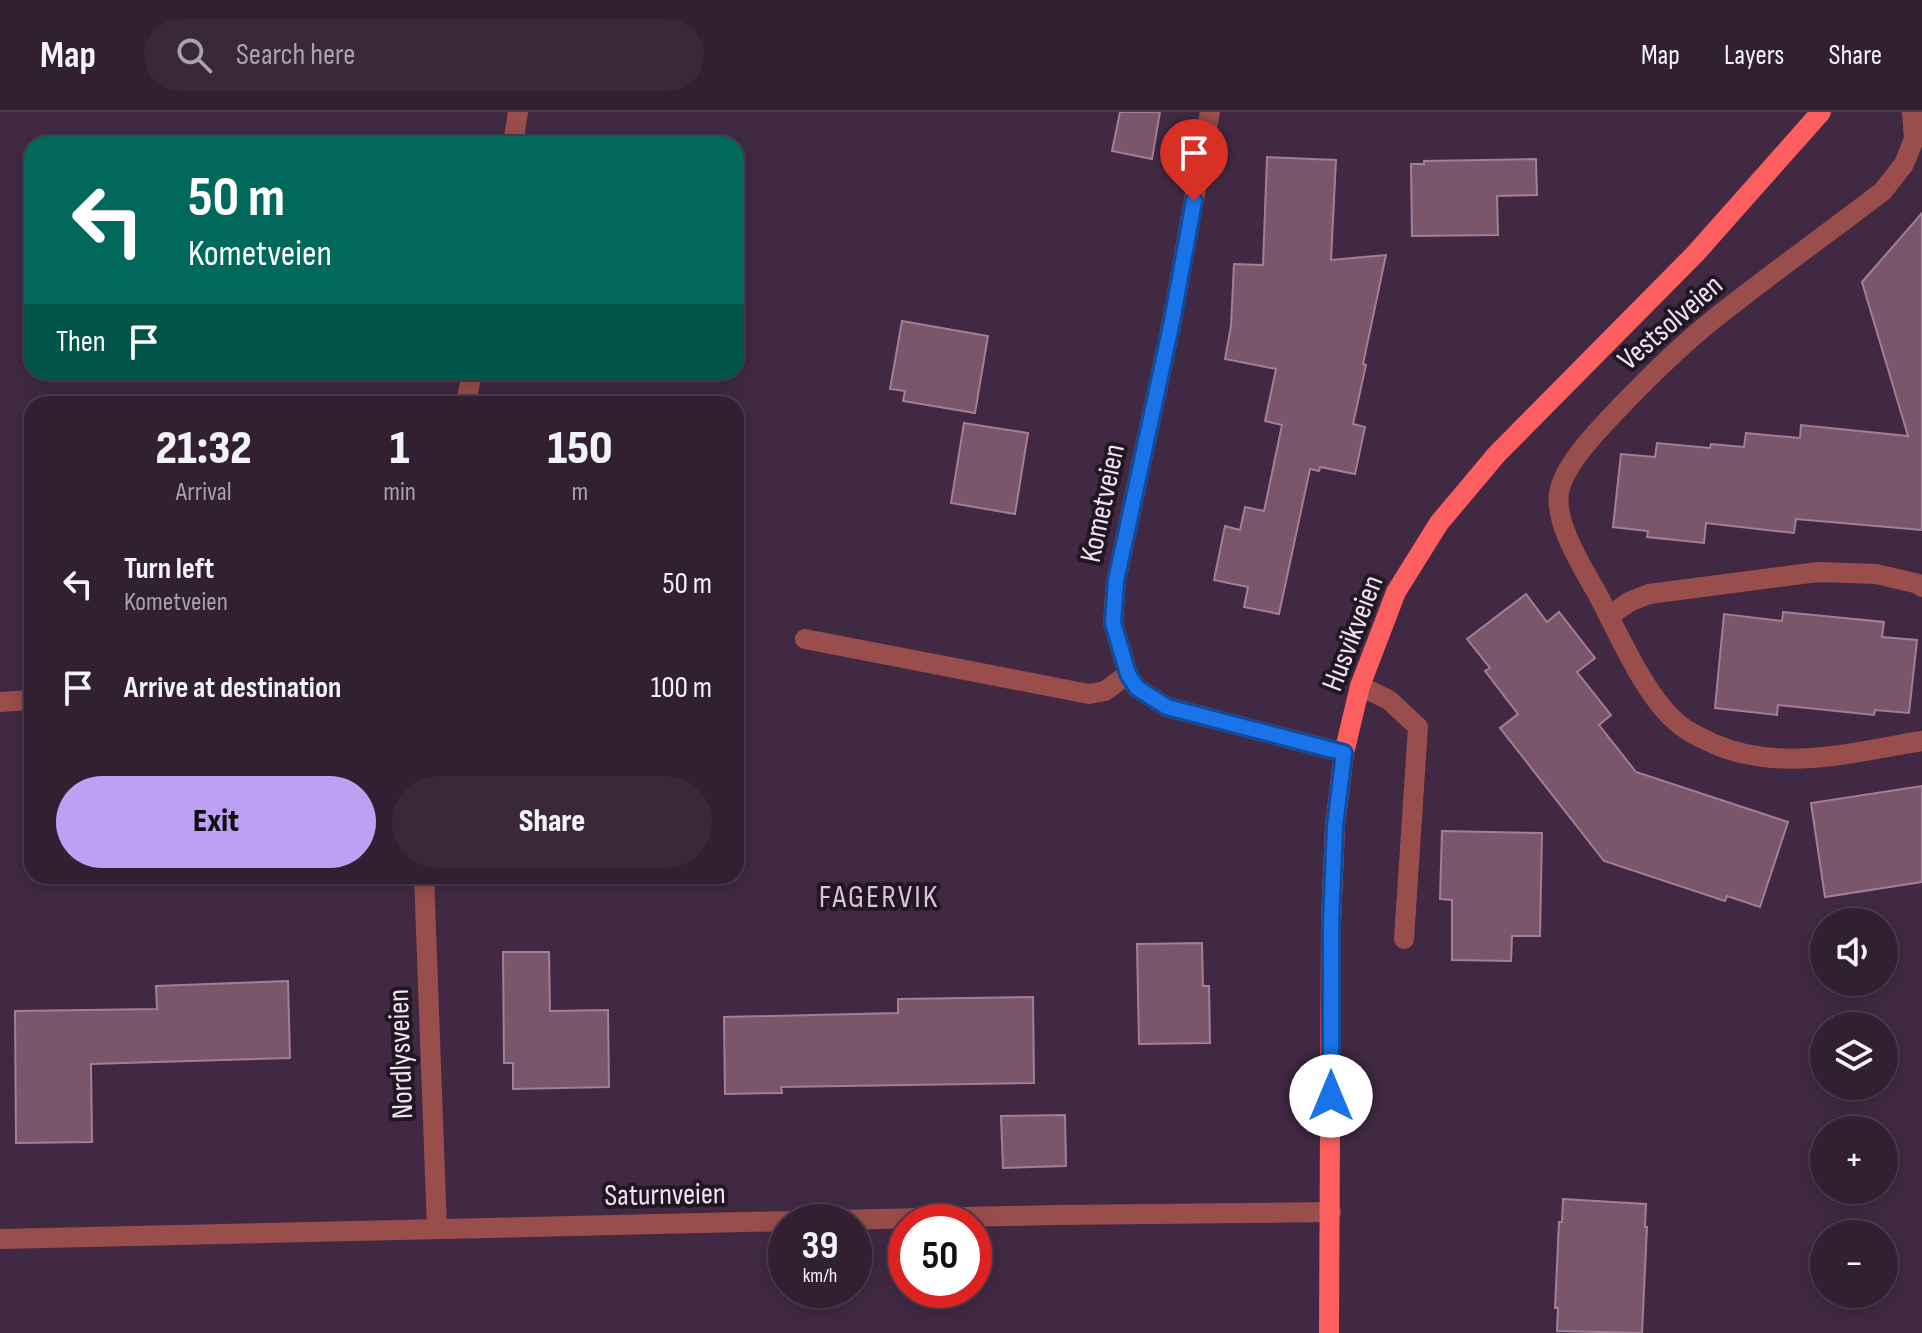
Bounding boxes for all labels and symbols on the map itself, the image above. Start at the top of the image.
pin [1160,119,1228,201]
street label: Vestsolveien [1611,267,1730,378]
street label: Kometveien [1073,441,1133,566]
street label: Husvikveien [1314,570,1391,696]
district label: FAGERVIK [819,878,939,917]
street label: Nordlysveien [381,988,421,1120]
position arrow [1289,1054,1373,1138]
street label: Saturnveien [604,1176,726,1214]
speed limit sign: 50 [888,1204,992,1308]

